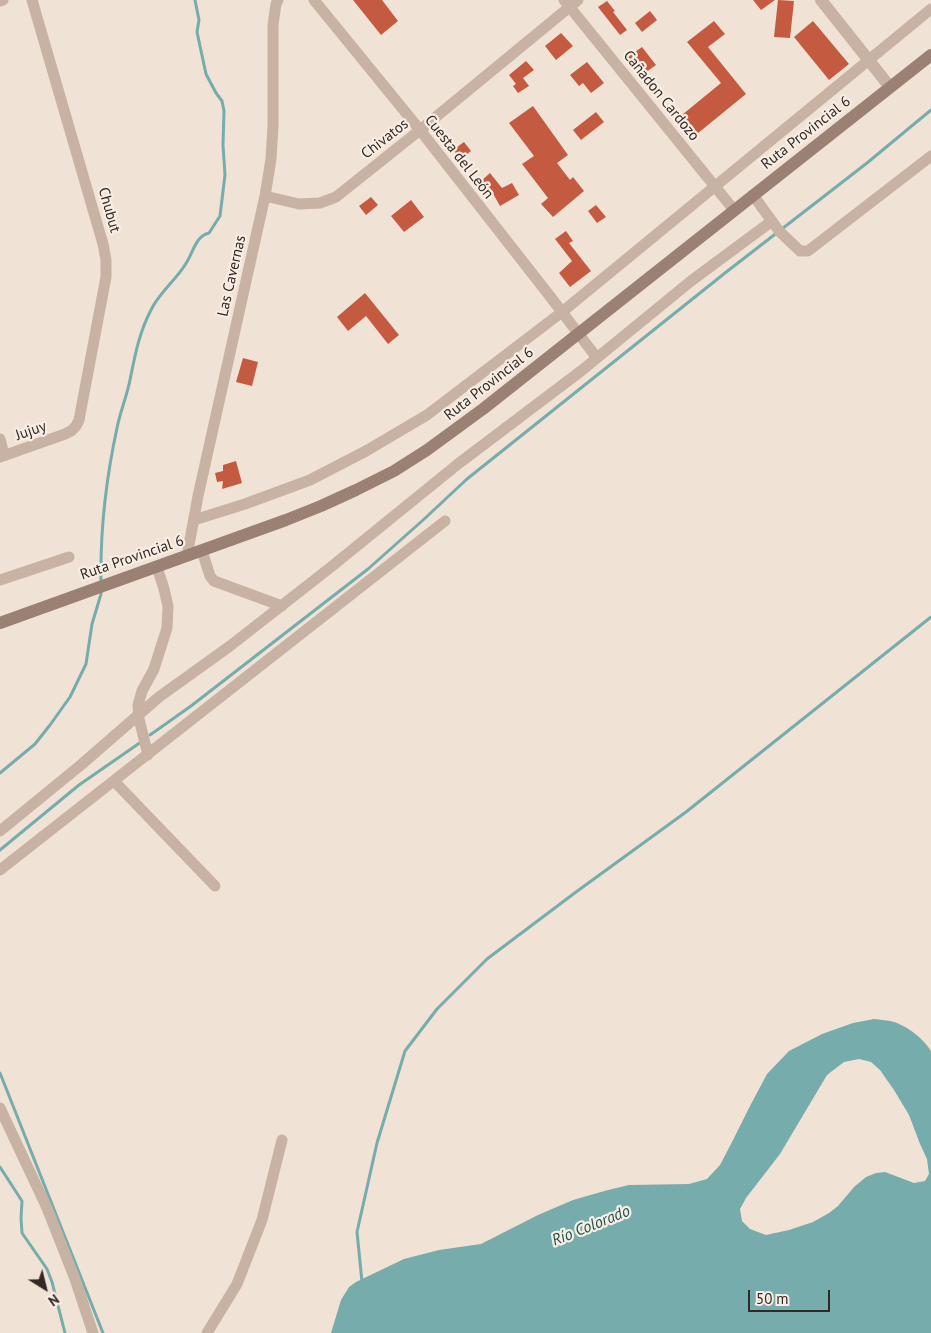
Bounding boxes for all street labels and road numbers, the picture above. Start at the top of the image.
street label: Cañadon Cardozo [619,47,703,145]
street label: Ruta Provincial 6 [758,93,854,173]
street label: Cuesta del León [421,111,497,203]
street label: Chivatos [358,115,412,163]
street label: Chubut [94,185,124,235]
street label: Las Cavernas [214,234,250,318]
street label: Ruta Provincial 6 [441,344,537,424]
street label: Jujuy [13,417,49,445]
street label: Ruta Provincial 6 [78,532,186,584]

